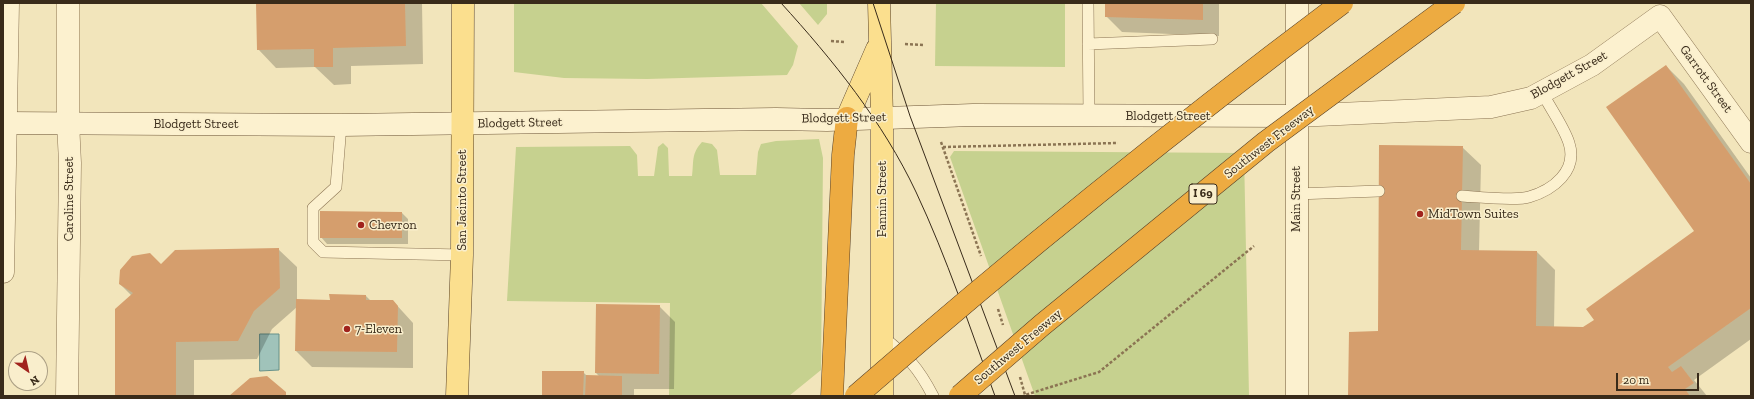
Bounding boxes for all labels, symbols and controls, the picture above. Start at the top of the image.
street label: Garrott Street [1676,42,1736,116]
street label: Blodgett Street [1528,48,1610,102]
street label: Southwest Freeway [1221,102,1317,182]
street label: Blodgett Street [1125,108,1211,124]
street label: Blodgett Street [801,109,887,127]
street label: Blodgett Street [477,114,563,132]
street label: Blodgett Street [153,116,239,132]
street label: San Jacinto Street [454,149,470,251]
street label: Caroline Street [61,157,77,241]
street label: Fannin Street [874,161,890,237]
street label: Main Street [1288,166,1304,232]
road number: I 69 [1189,184,1217,204]
place label: MidTown Suites [1428,206,1519,222]
marker: MidTown Suites [1415,209,1425,219]
place label: Chevron [369,217,417,233]
marker: Chevron [356,220,366,230]
street label: Southwest Freeway [971,306,1065,388]
place label: 7-Eleven [355,321,402,337]
marker: 7-Eleven [342,324,352,334]
north arrow [8,351,48,391]
scale bar [1618,365,1701,391]
text: N [27,373,42,388]
text: 20 m [1623,373,1649,387]

